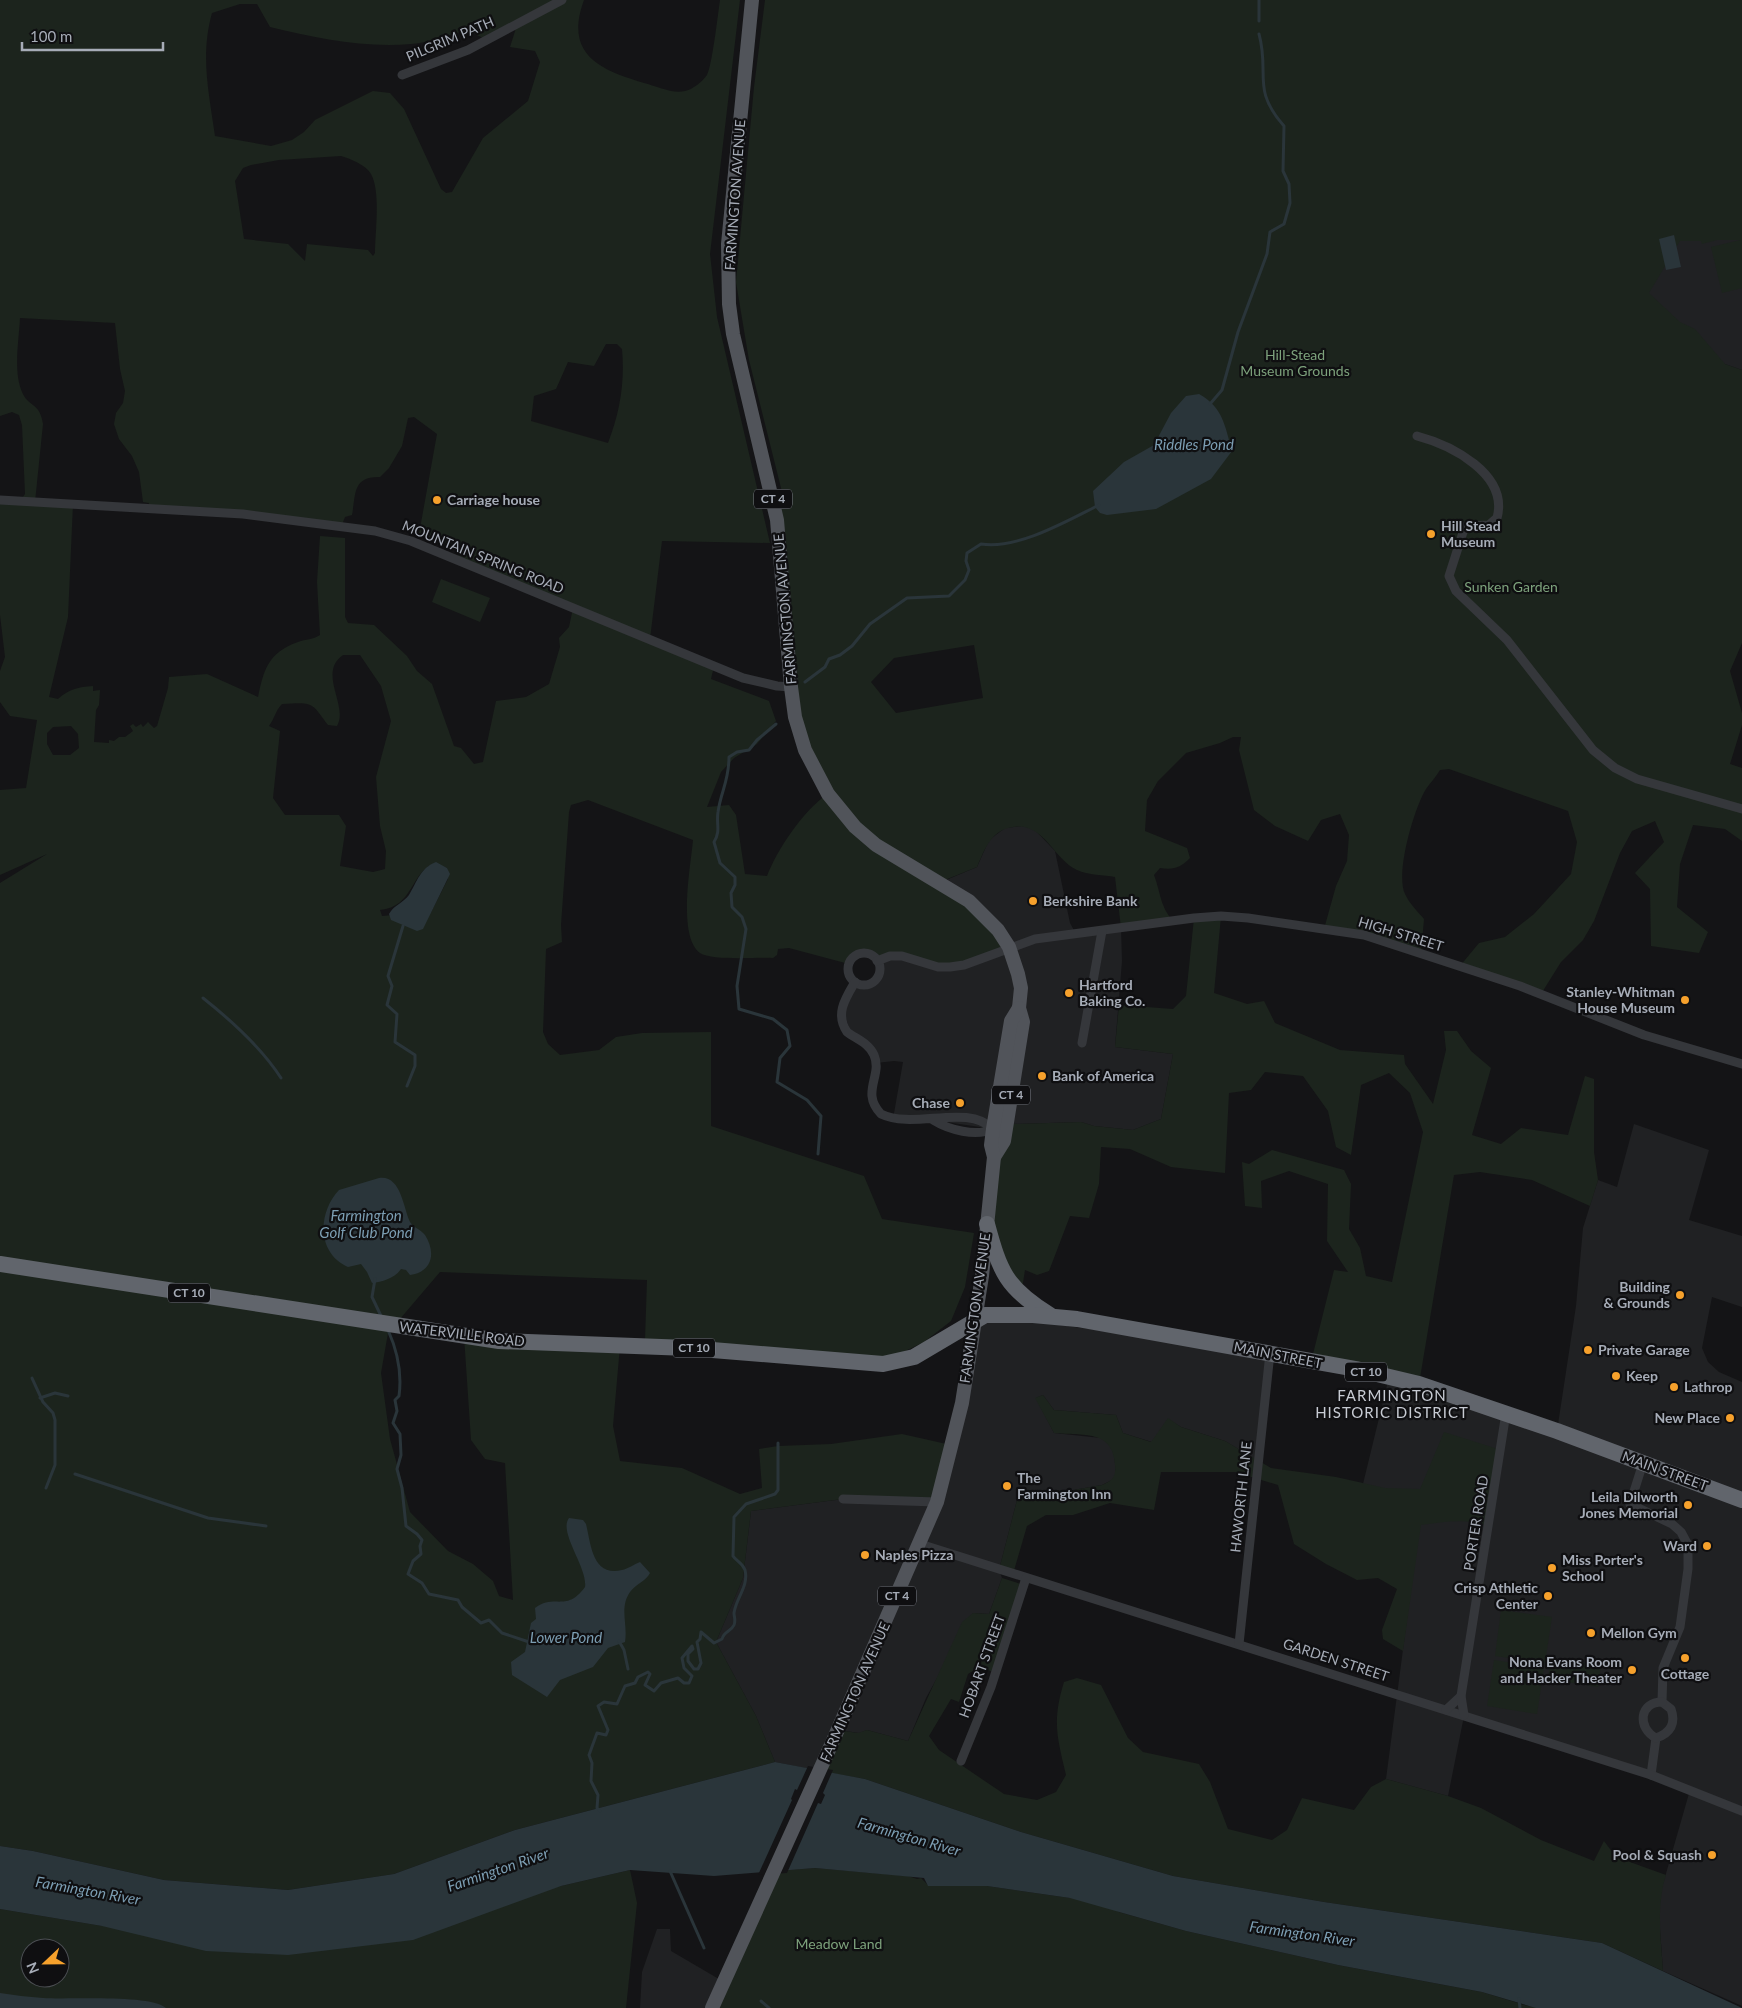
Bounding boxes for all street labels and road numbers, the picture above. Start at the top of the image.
street label: PILGRIM PATH [403,12,496,65]
street label: FARMINGTON AVENUE [721,119,748,271]
road number: CT 4 [754,489,792,508]
street label: MOUNTAIN SPRING ROAD [400,516,567,597]
street label: FARMINGTON AVENUE [769,533,800,685]
street label: HIGH STREET [1356,913,1446,955]
road number: CT 4 [992,1086,1030,1104]
street label: FARMINGTON AVENUE [956,1232,993,1384]
road number: CT 10 [168,1284,210,1302]
street label: WATERVILLE ROAD [398,1317,526,1350]
street label: MAIN STREET [1232,1338,1324,1372]
road number: CT 10 [673,1339,715,1358]
road number: CT 10 [1345,1362,1387,1381]
street label: HAWORTH LANE [1226,1441,1255,1553]
street label: MAIN STREET [1620,1447,1711,1494]
street label: PORTER ROAD [1460,1474,1491,1572]
road number: CT 4 [878,1586,916,1605]
street label: HOBART STREET [955,1611,1008,1720]
street label: FARMINGTON AVENUE [816,1619,893,1764]
street label: GARDEN STREET [1281,1634,1392,1685]

